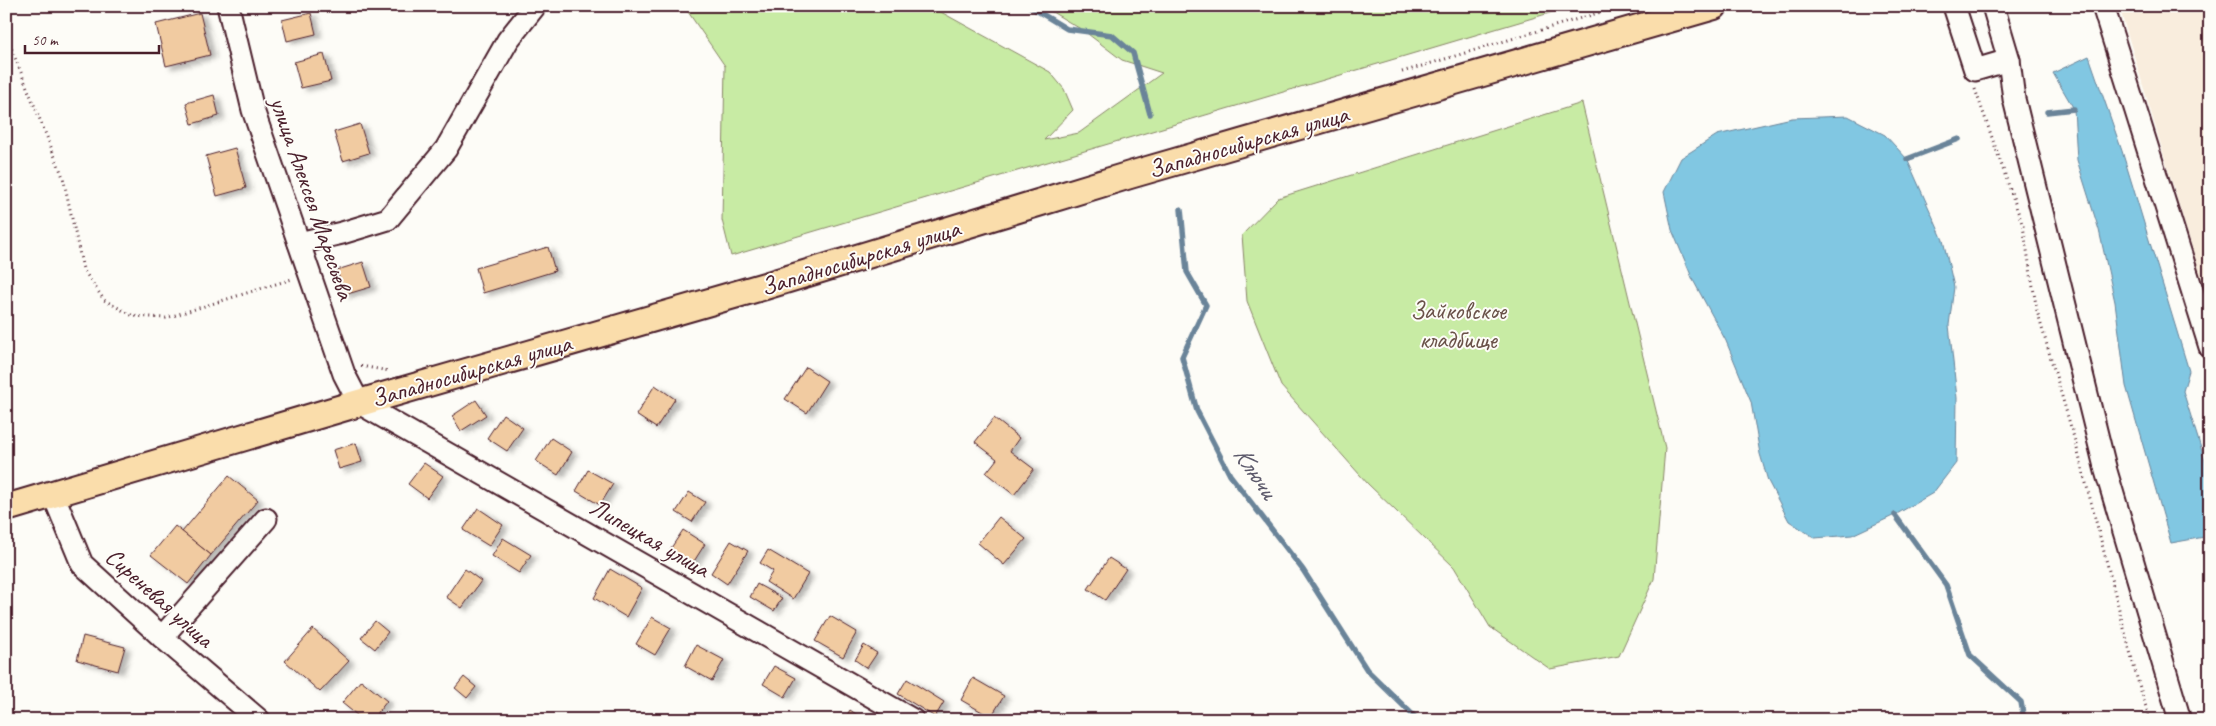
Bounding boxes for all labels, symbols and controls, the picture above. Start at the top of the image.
scale bar [25,22,159,54]
text: 50 m [32,31,59,50]
street label: улица Алексея Маресьева [262,91,362,306]
street label: Западносибирская улица [1144,98,1354,186]
street label: Западносибирская улица [757,212,966,303]
park label: Зайковское кладбище [1410,295,1508,356]
street label: Западносибирская улица [367,327,577,415]
water label: Ключи [1226,439,1287,507]
street label: Липецкая улица [584,491,717,586]
street label: Сиреневая улица [99,541,222,656]

